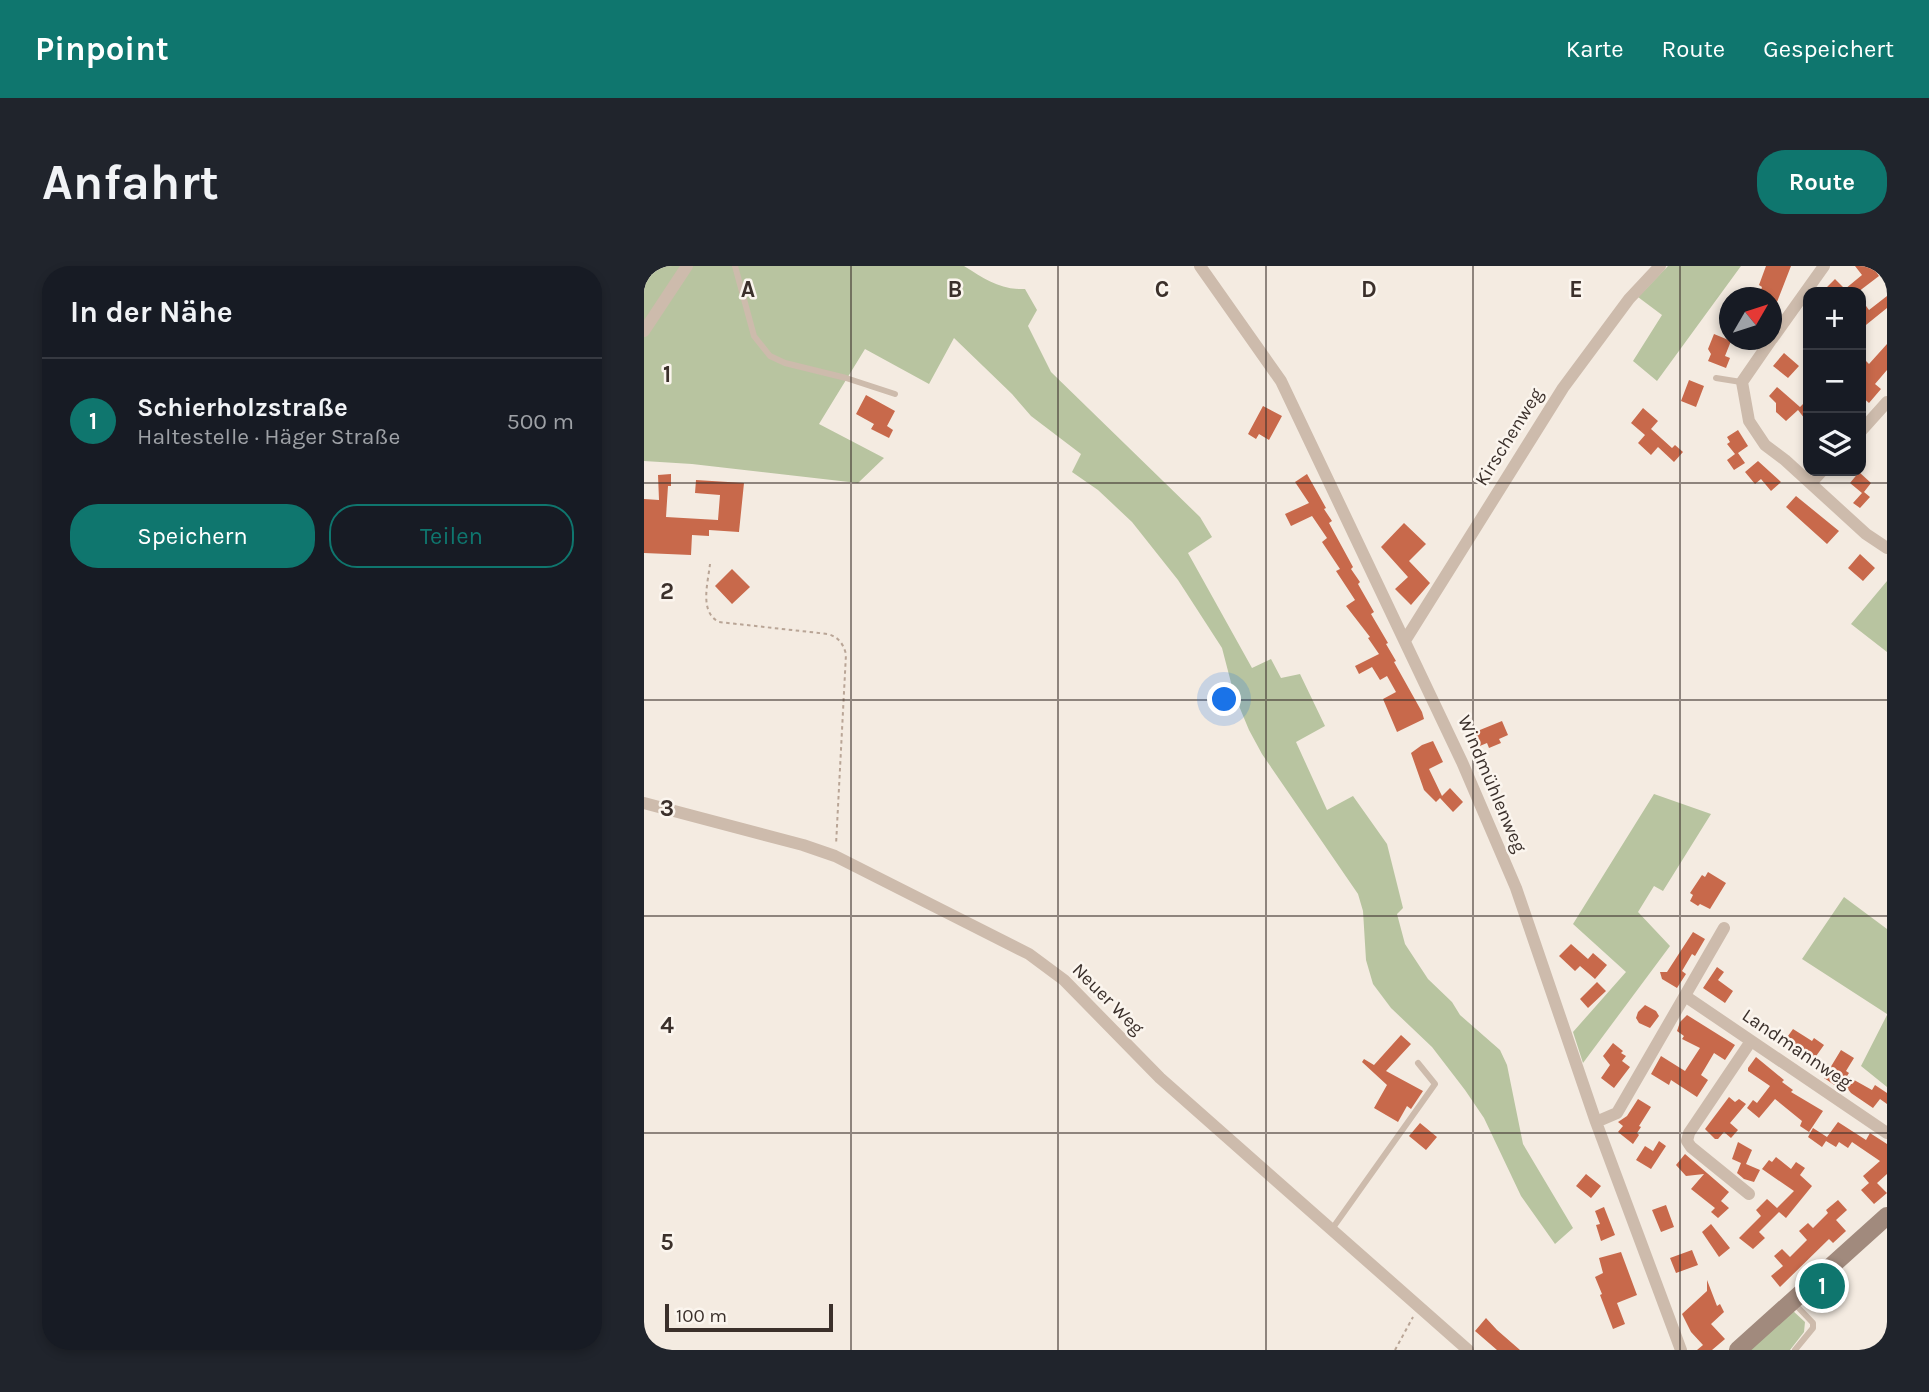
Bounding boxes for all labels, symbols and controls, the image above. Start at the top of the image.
text: Pinpoint [35,30,169,68]
text: Karte [1566,35,1624,63]
text: Route [1662,35,1725,63]
text: Gespeichert [1763,35,1894,63]
button: Route [1757,150,1887,214]
text: Anfahrt [42,154,219,211]
text: A [741,276,755,303]
text: B [948,276,962,303]
text: C [1155,276,1169,303]
text: D [1361,276,1377,303]
text: E [1569,276,1583,303]
north arrow [1719,287,1782,350]
map controls [1803,287,1866,476]
button: + [1803,287,1866,350]
text: In der Nähe [70,294,233,330]
button: − [1803,350,1866,413]
text: 1 [663,361,671,388]
street label: Kirschenweg [1470,384,1548,490]
text: Schierholzstraße [137,392,348,423]
text: 1 [89,408,97,435]
text: 500 m [507,408,574,435]
button: layers [1803,413,1866,476]
text: Haltestelle · Häger Straße [137,423,400,450]
button: Speichern [70,504,315,568]
button: Teilen [329,504,574,568]
text: 2 [660,578,674,605]
your location [1207,682,1241,716]
street label: Windmühlenweg [1453,712,1531,856]
text: 3 [660,795,674,822]
street label: Neuer Weg [1068,959,1149,1040]
street label: Landmannweg [1738,1004,1856,1094]
text: 4 [660,1012,674,1039]
text: 5 [660,1229,674,1256]
pin: 1 [1799,1260,1845,1312]
scale bar [665,1301,833,1333]
text: 100 m [676,1305,727,1327]

